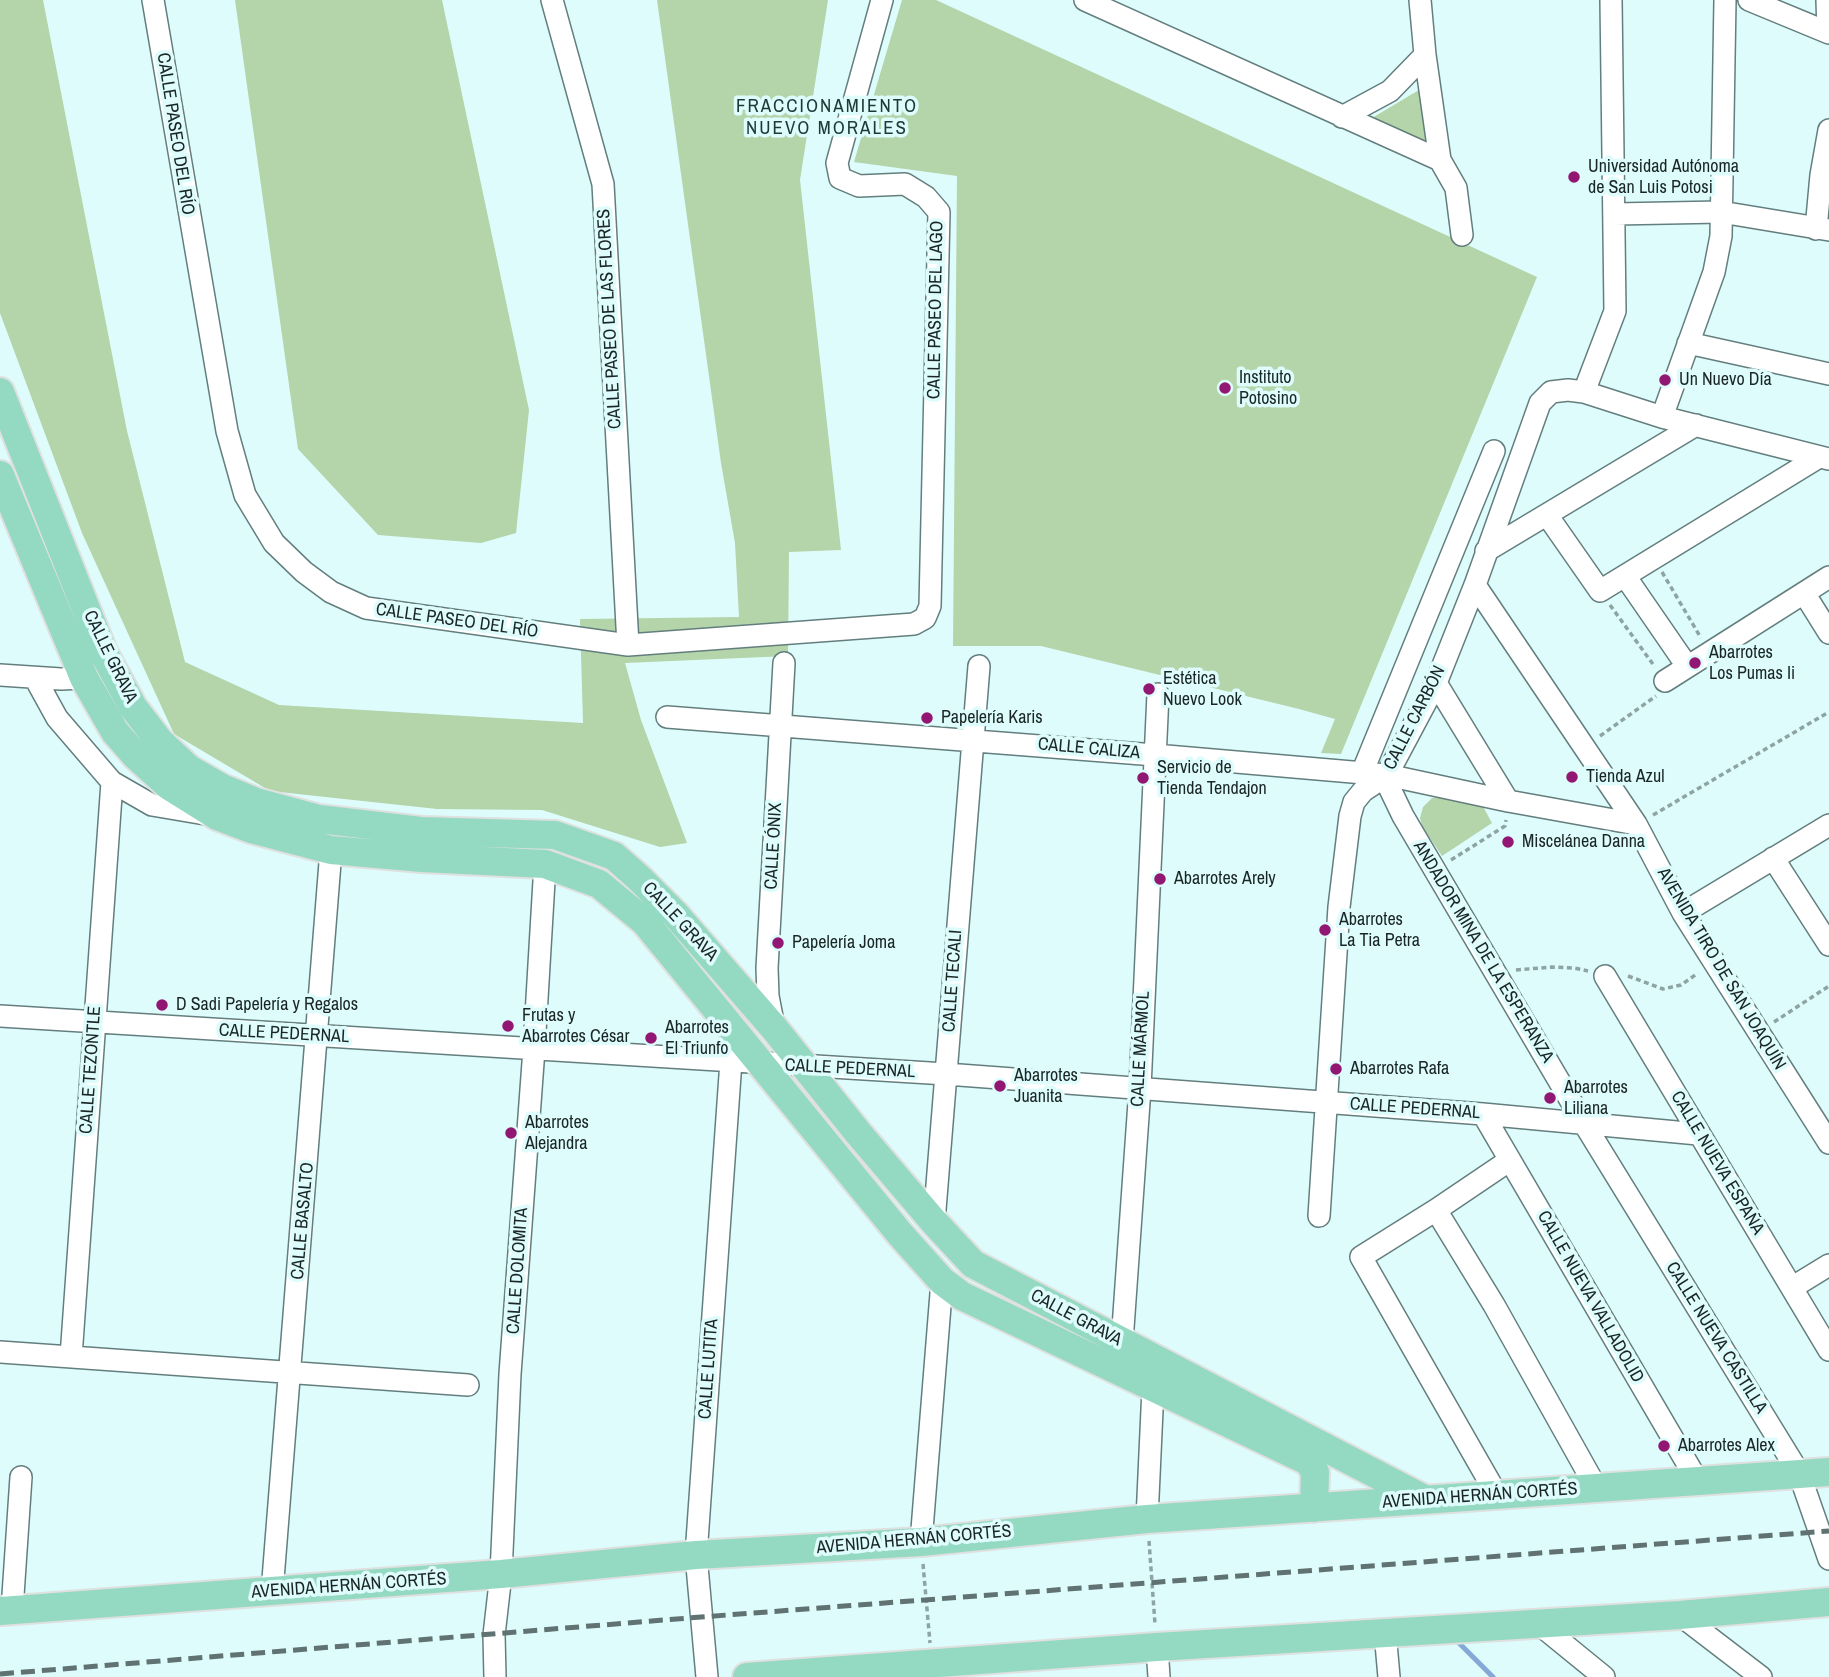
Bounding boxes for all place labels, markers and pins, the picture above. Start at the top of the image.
place label: Universidad Autónoma de San Luis Potosi [1588,156,1739,198]
marker: Universidad Autónoma de San Luis Potosi [1566,169,1582,185]
place label: Instituto Potosino [1239,367,1297,410]
place label: Un Nuevo Día [1679,369,1772,391]
marker: Un Nuevo Día [1657,372,1673,388]
marker: Instituto Potosino [1217,380,1233,396]
place label: Abarrotes Los Pumas Ii [1709,642,1795,684]
marker: Abarrotes Los Pumas Ii [1687,655,1703,671]
place label: Estética Nuevo Look [1163,668,1242,710]
marker: Estética Nuevo Look [1141,681,1157,697]
place label: Papelería Karis [941,707,1043,729]
marker: Papelería Karis [919,710,935,726]
place label: Servicio de Tienda Tendajon [1157,757,1267,800]
place label: Tienda Azul [1586,766,1664,788]
marker: Tienda Azul [1564,769,1580,785]
marker: Servicio de Tienda Tendajon [1135,770,1151,786]
place label: Miscelánea Danna [1522,831,1645,853]
marker: Miscelánea Danna [1500,834,1516,850]
place label: Abarrotes Arely [1174,868,1276,890]
marker: Abarrotes Arely [1152,871,1168,887]
place label: Abarrotes La Tia Petra [1339,909,1420,951]
marker: Abarrotes La Tia Petra [1317,922,1333,938]
place label: Papelería Joma [792,932,895,954]
marker: Papelería Joma [770,935,786,951]
place label: D Sadi Papelería y Regalos [176,994,358,1016]
marker: D Sadi Papelería y Regalos [154,997,170,1013]
place label: Frutas y Abarrotes César [522,1005,629,1048]
place label: Abarrotes El Triunfo [665,1017,729,1060]
marker: Frutas y Abarrotes César [500,1018,516,1034]
marker: Abarrotes El Triunfo [643,1030,659,1046]
place label: Abarrotes Rafa [1350,1058,1449,1080]
marker: Abarrotes Rafa [1328,1061,1344,1077]
place label: Abarrotes Juanita [1014,1065,1078,1108]
place label: Abarrotes Liliana [1564,1077,1628,1120]
marker: Abarrotes Juanita [992,1078,1008,1094]
marker: Abarrotes Liliana [1542,1090,1558,1106]
place label: Abarrotes Alejandra [525,1112,589,1154]
marker: Abarrotes Alejandra [503,1125,519,1141]
place label: Abarrotes Alex [1678,1435,1775,1457]
marker: Abarrotes Alex [1656,1438,1672,1454]

